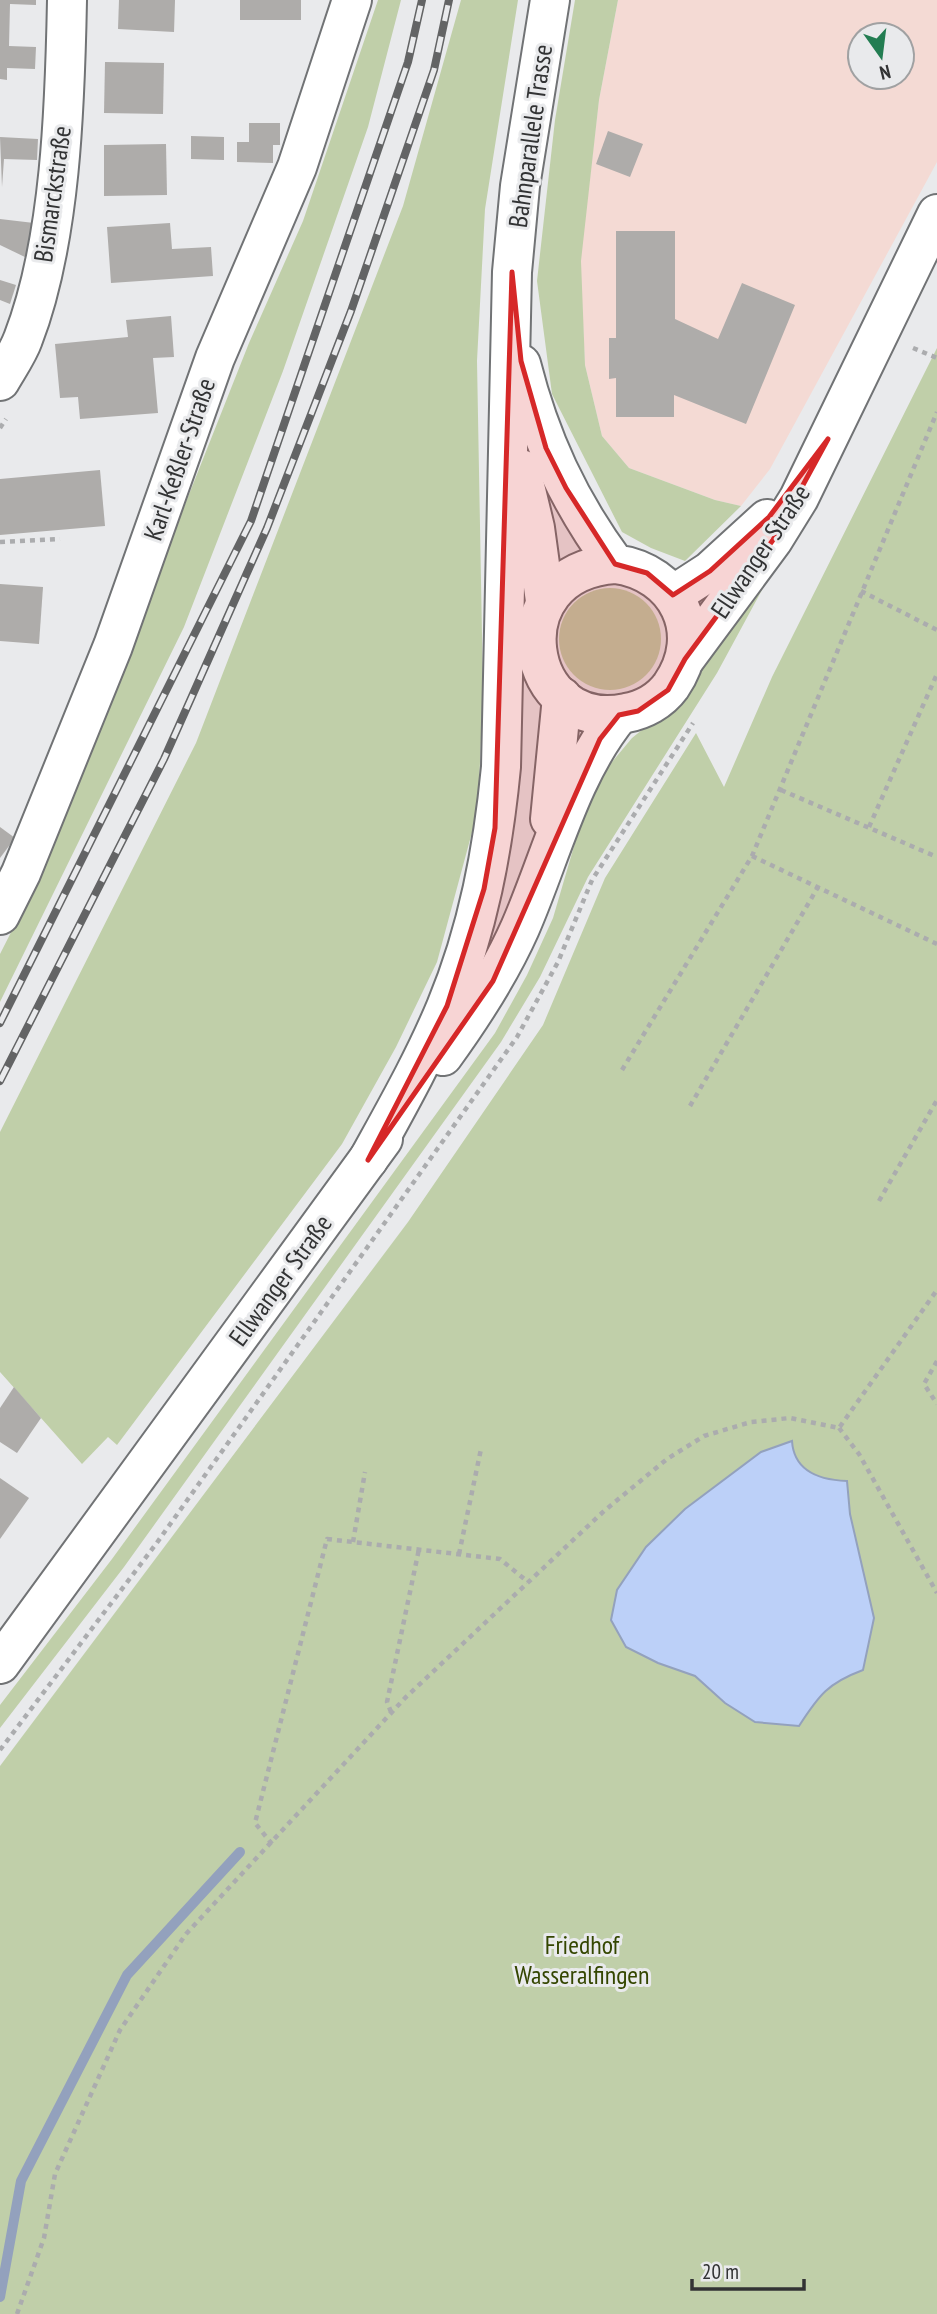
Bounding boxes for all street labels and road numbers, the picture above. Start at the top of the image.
street label: Bahnparallele Trasse [501,42,559,230]
street label: Bismarckstraße [26,124,78,264]
street label: Karl-Keßler-Straße [136,374,222,544]
street label: Ellwanger Straße [703,478,817,624]
street label: Ellwanger Straße [221,1208,339,1352]

